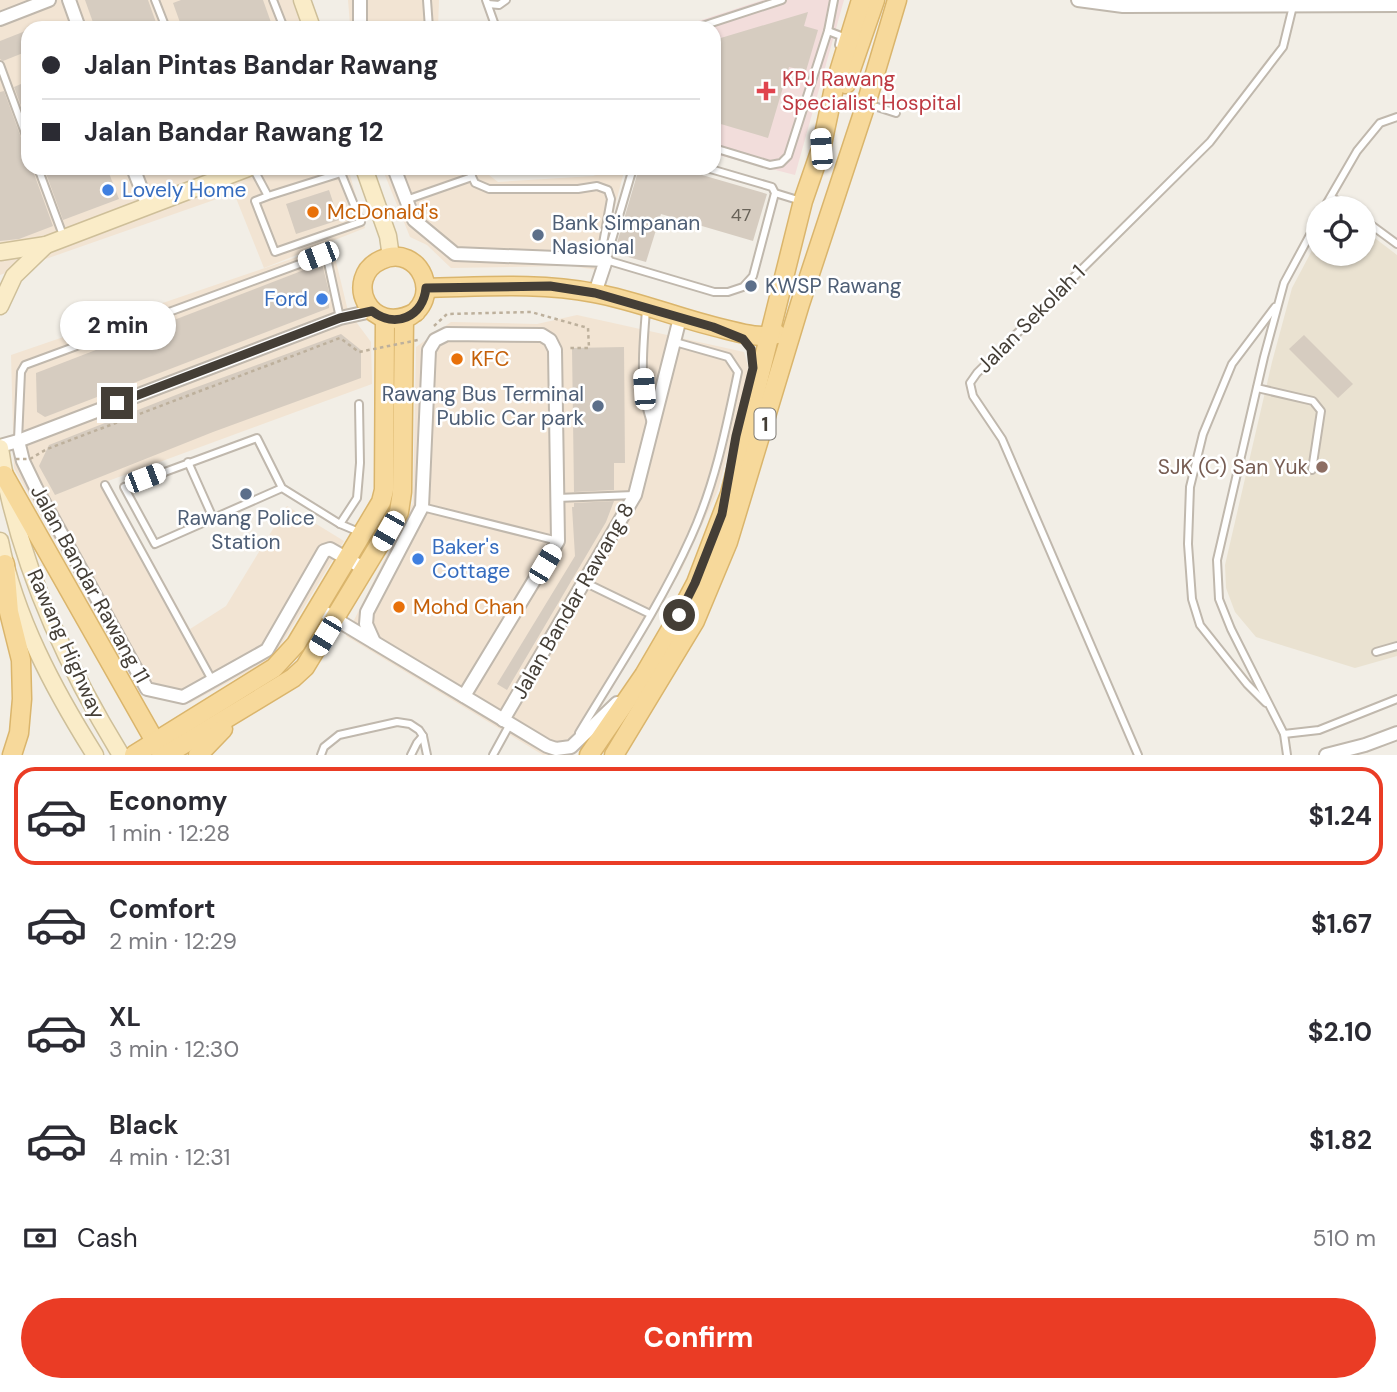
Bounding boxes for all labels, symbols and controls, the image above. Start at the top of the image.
text: Jalan Pintas Bandar Rawang [84,48,439,82]
place label: KPJ Rawang Specialist Hospital [782,65,961,117]
marker: KPJ Rawang Specialist Hospital [756,81,776,101]
text: Jalan Bandar Rawang 12 [84,115,384,149]
car [810,127,833,171]
place label: Lovely Home [122,176,246,204]
marker: Lovely Home [100,182,116,198]
map controls [1306,196,1376,266]
button: locate [1306,196,1376,266]
place label: McDonald's [327,198,439,226]
house number: 47 [731,203,751,227]
marker: McDonald's [305,204,321,220]
place label: Bank Simpanan Nasional [552,209,700,261]
marker: Bank Simpanan Nasional [530,227,546,243]
car [295,239,342,273]
street label: Jalan Sekolah 1 [971,259,1091,379]
place label: KWSP Rawang [765,272,902,300]
marker: KWSP Rawang [743,278,759,294]
place label: Ford [264,285,308,313]
marker: Ford [314,291,330,307]
callout: 2 min [59,302,175,350]
text: 2 min [88,310,148,340]
place label: KFC [471,345,510,373]
marker: KFC [449,351,465,367]
car [633,367,656,411]
place label: Rawang Bus Terminal Public Car park [382,380,584,432]
route end [101,387,133,419]
marker: Rawang Bus Terminal Public Car park [590,398,606,414]
road number: 1 [754,408,776,440]
place label: SJK (C) San Yuk [1158,453,1308,481]
marker: SJK (C) San Yuk [1314,459,1330,475]
car [122,461,169,495]
street label: Jalan Bandar Rawang 11 [24,480,156,688]
marker: Rawang Police Station [238,486,254,502]
street label: Jalan Bandar Rawang 8 [505,498,641,704]
place label: Rawang Police Station [177,504,315,556]
car [369,508,408,554]
place label: Baker's Cottage [432,533,510,585]
car [526,541,565,587]
marker: Baker's Cottage [410,551,426,567]
street label: Rawang Highway [20,565,112,724]
place label: Mohd Chan [413,593,525,621]
marker: Mohd Chan [391,599,407,615]
route start [663,599,695,631]
car [306,613,345,659]
text: Economy [109,784,227,818]
icon: car [25,785,88,848]
text: $1.24 [1309,799,1372,833]
text: 1 min · 12:28 [109,818,230,848]
text: Comfort [109,892,215,926]
icon: car [25,893,88,956]
text: $1.67 [1311,907,1372,941]
text: 2 min · 12:29 [109,926,237,956]
text: XL [109,1000,141,1034]
icon: car [25,1001,88,1064]
text: $2.10 [1308,1015,1372,1049]
text: 3 min · 12:30 [109,1034,239,1064]
text: Black [109,1108,179,1142]
icon: car [25,1109,88,1172]
text: $1.82 [1309,1123,1372,1157]
text: 4 min · 12:31 [109,1142,231,1172]
icon: cash [21,1219,59,1257]
text: Cash [77,1221,138,1255]
text: 510 m [1312,1223,1376,1253]
button: Confirm [21,1298,1376,1378]

